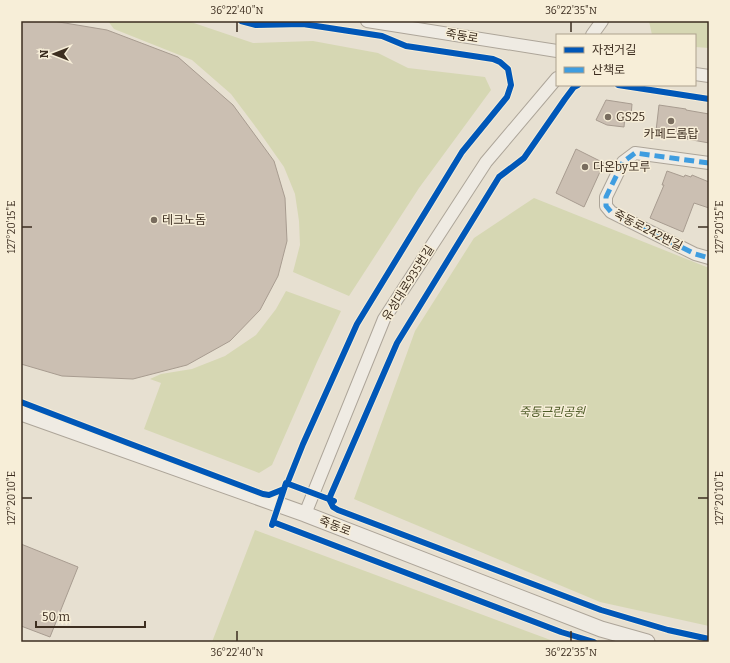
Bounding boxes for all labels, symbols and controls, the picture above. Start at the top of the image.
text: 36°22'40"N [211,5,264,17]
text: 36°22'35"N [545,5,597,17]
street label: 죽동로 [445,26,479,46]
north arrow [34,34,74,74]
legend [556,34,696,86]
text: 자전거길 [592,43,636,57]
text: N [38,49,51,58]
text: 산책로 [592,63,625,77]
place label: GS25 [616,110,645,124]
marker: GS25 [603,112,613,122]
marker: 카페드롭탑 [666,116,676,126]
place label: 카페드롭탑 [643,127,699,141]
place label: 다온by모루 [593,160,650,174]
marker: 다온by모루 [580,162,590,172]
text: 127°20'15"E [6,201,18,253]
text: 127°20'15"E [714,201,726,253]
street label: 죽동로242번길 [611,207,685,253]
place label: 테크노돔 [162,213,206,227]
marker: 테크노돔 [149,215,159,225]
street label: 유성대로935번길 [379,243,437,323]
park label: 죽동근린공원 [519,405,586,419]
text: 127°20'10"E [6,471,18,525]
text: 127°20'10"E [714,471,726,525]
street label: 죽동로 [317,514,353,538]
scale bar [36,603,145,629]
text: 50 m [42,610,71,624]
text: 36°22'40"N [211,647,264,659]
text: 36°22'35"N [545,647,597,659]

